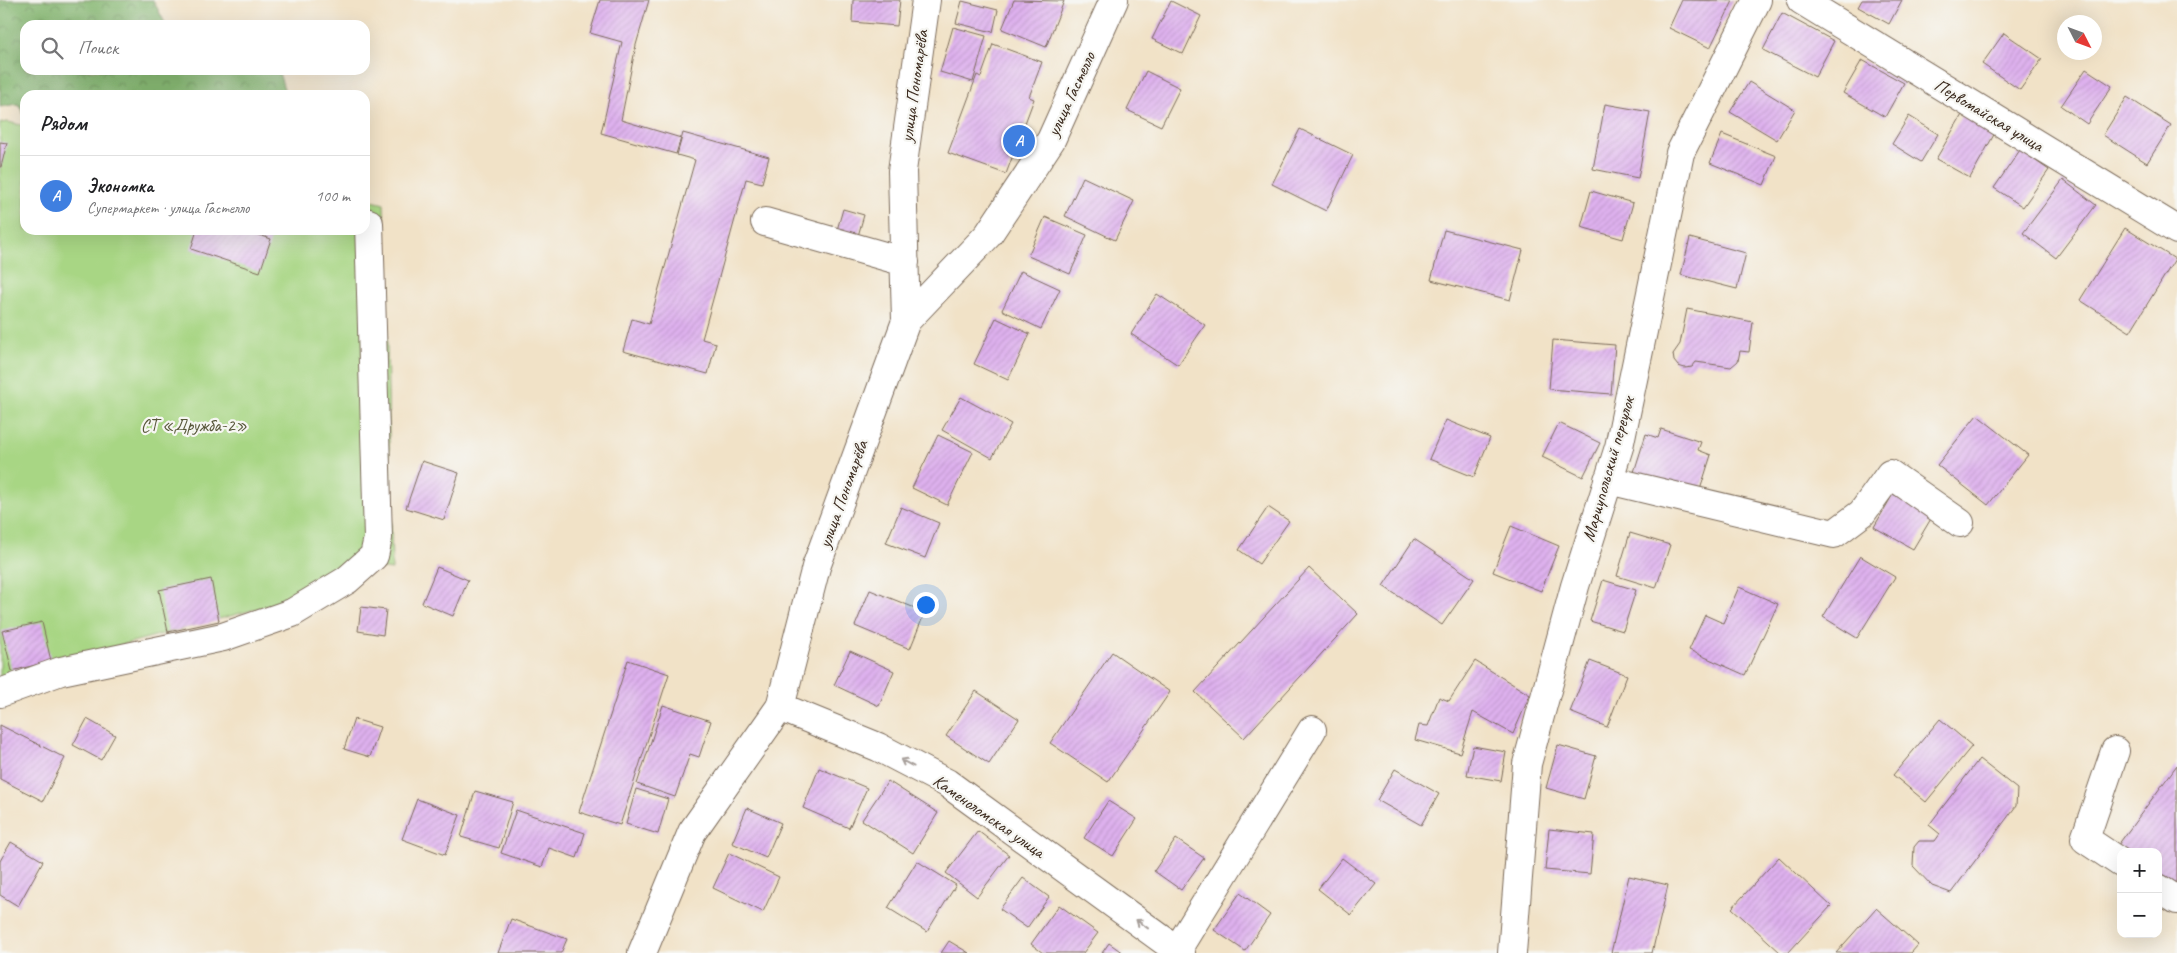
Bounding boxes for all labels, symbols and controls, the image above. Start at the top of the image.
north arrow [2057,15,2102,60]
search box [20,20,370,75]
street label: улица Пономарёва [895,28,933,144]
icon: search [38,34,66,62]
text: Поиск [78,36,118,60]
street label: улица Гастелло [1042,47,1101,140]
street label: Первомайская улица [1930,74,2049,157]
text: Рядом [40,110,87,136]
pin: A [1003,122,1035,160]
text: Экономка [87,174,153,198]
text: A [52,186,60,206]
text: 100 m [316,186,350,206]
text: Супермаркет · улица Гастелло [87,198,249,218]
street label: Мариупольский переулок [1577,392,1640,544]
park label: СТ «Дружба-2» [141,414,248,436]
street label: улица Пономарёва [813,436,873,552]
your location [913,592,939,618]
one-way arrow [900,758,915,768]
street label: Каменоломская улица [929,769,1050,864]
map controls [2117,848,2162,938]
button: + [2117,848,2162,893]
button: − [2117,893,2162,938]
one-way arrow [1136,919,1149,930]

